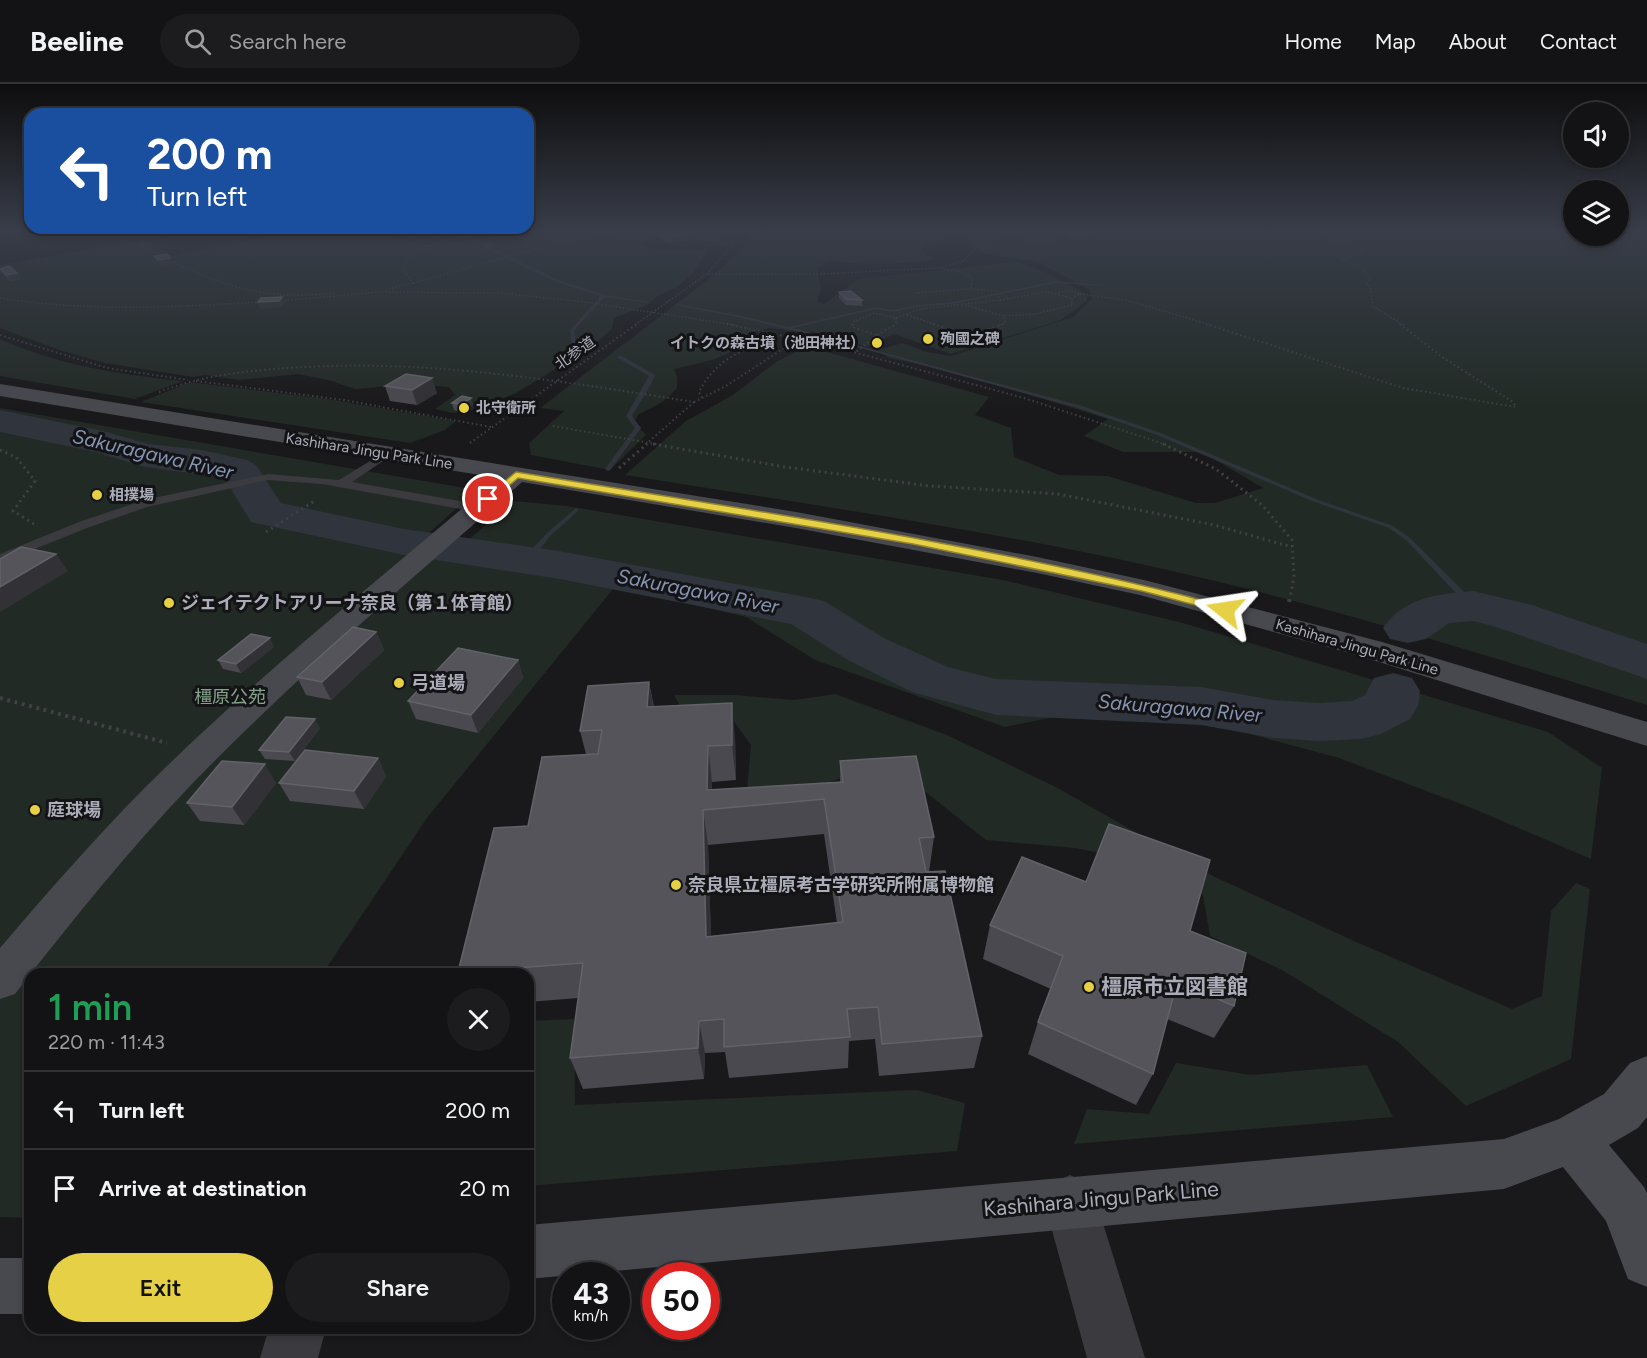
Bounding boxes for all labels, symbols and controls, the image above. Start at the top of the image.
search box [160,14,580,68]
text: Beeline [30,24,124,58]
icon: search [181,25,214,58]
text: Search here [229,28,346,55]
text: Home [1285,29,1342,54]
text: Map [1375,29,1416,54]
text: About [1449,29,1507,54]
text: Contact [1540,29,1617,54]
map controls [1563,102,1629,246]
button: sound [1563,102,1629,168]
text: 200 m [147,129,272,180]
icon: left [48,132,126,210]
text: Turn left [147,180,247,213]
button: layers [1563,180,1629,246]
place label: 殉國之碑 [940,330,1000,348]
marker: 殉國之碑 [921,332,935,346]
street label: 北参道 [551,333,599,373]
place label: イトクの森古墳（池田神社） [670,334,865,352]
marker: イトクの森古墳（池田神社） [870,336,884,350]
place label: 北守衛所 [476,399,536,417]
marker: 北守衛所 [457,401,471,415]
water label: Sakuragawa River [70,424,237,484]
street label: Kashihara Jingu Park Line [284,429,454,473]
pin [462,473,513,524]
icon: arrive [471,482,504,515]
place label: 相撲場 [109,486,154,504]
marker: 相撲場 [90,488,104,502]
water label: Sakuragawa River [615,564,782,619]
position arrow [1193,578,1257,642]
place label: ジェイテクトアリーナ奈良（第１体育館） [181,592,523,614]
marker: ジェイテクトアリーナ奈良（第１体育館） [162,596,176,610]
street label: Kashihara Jingu Park Line [1274,615,1440,679]
place label: 弓道場 [411,672,465,694]
marker: 弓道場 [392,676,406,690]
park label: 橿原公苑 [194,686,266,708]
water label: Sakuragawa River [1097,689,1264,727]
place label: 庭球場 [47,799,101,821]
marker: 庭球場 [28,803,42,817]
place label: 奈良県立橿原考古学研究所附属博物館 [688,874,994,896]
marker: 奈良県立橿原考古学研究所附属博物館 [669,878,683,892]
place label: 橿原市立図書館 [1101,974,1248,999]
marker: 橿原市立図書館 [1082,980,1096,994]
text: 1 min [48,986,132,1029]
button: close [447,988,510,1051]
text: 220 m · 11:43 [48,1030,165,1054]
icon: left [48,1094,81,1127]
text: Turn left [99,1097,185,1124]
text: 200 m [445,1097,510,1124]
icon: arrive [48,1172,81,1205]
text: Arrive at destination [99,1175,307,1202]
text: 20 m [459,1175,510,1202]
street label: Kashihara Jingu Park Line [982,1176,1220,1221]
button: Exit [48,1253,273,1322]
button: Share [285,1253,510,1322]
speed limit sign: 50 [642,1262,720,1340]
text: 43 [573,1275,609,1312]
text: km/h [574,1307,608,1325]

